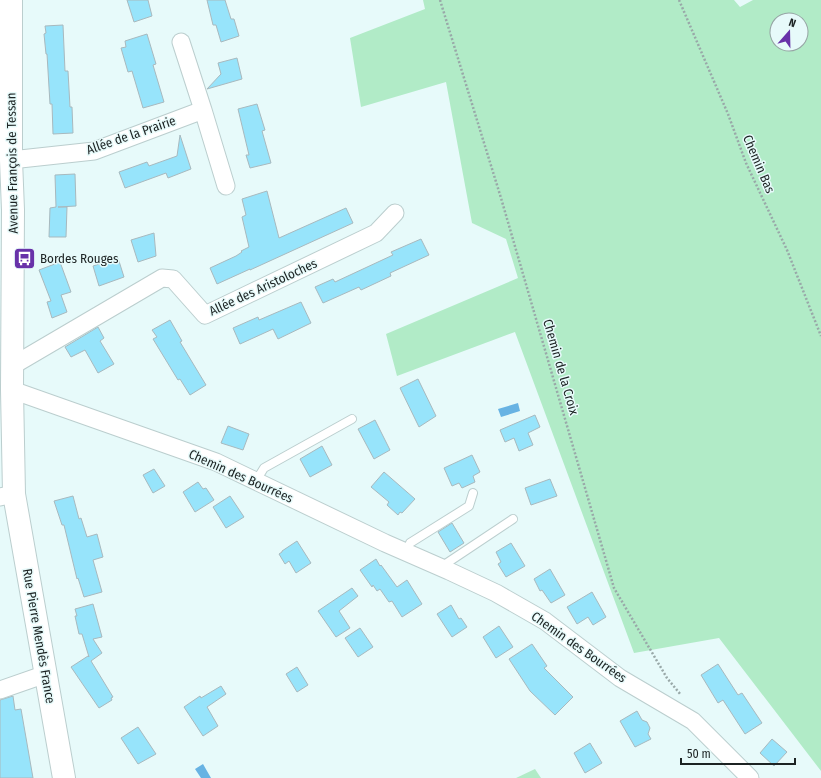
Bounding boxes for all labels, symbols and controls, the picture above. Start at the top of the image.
north arrow [769,12,809,52]
text: N [787,16,798,30]
street label: Avenue François de Tessan [3,92,21,234]
street label: Allée de la Prairie [84,113,178,157]
street label: Chemin Bas [740,133,778,196]
bus stop icon: Bordes Rouges [12,245,38,271]
place label: Bordes Rouges [40,251,119,266]
street label: Allée des Aristoloches [207,255,320,319]
street label: Chemin de la Croix [540,318,582,417]
street label: Chemin des Bourrées [186,446,296,506]
street label: Rue Pierre Mendès France [20,567,58,705]
street label: Chemin des Bourrées [529,609,630,686]
scale bar [681,740,795,766]
text: 50 m [687,747,711,761]

